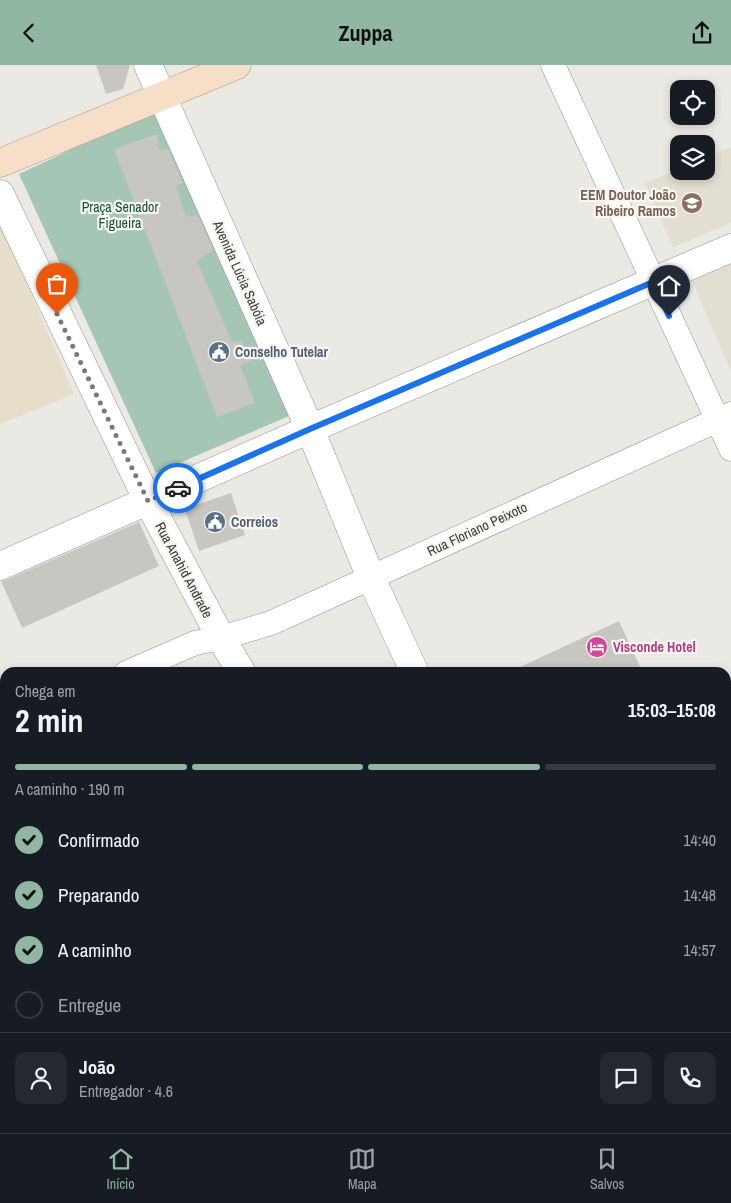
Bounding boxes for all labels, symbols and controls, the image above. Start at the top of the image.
text: Zuppa [338,18,393,48]
icon: back [15,19,43,47]
icon: share [688,19,716,47]
map controls [670,80,715,180]
button: locate [670,80,715,125]
button: layers [670,135,715,180]
place label: EEM Doutor João Ribeiro Ramos [580,186,676,220]
school or university icon: EEM Doutor João Ribeiro Ramos [680,191,704,215]
park label: Praça Senador Figueira [82,198,158,232]
street label: Avenida Lúcia Sabóia [208,217,271,329]
pin [36,263,78,314]
pin [648,265,690,316]
icon: bag [43,270,71,298]
icon: home [655,272,683,300]
public building icon: Conselho Tutelar [207,340,231,364]
place label: Conselho Tutelar [235,343,328,361]
courier [153,463,203,513]
icon: car [164,474,192,502]
street label: Rua Floriano Peixoto [424,498,530,560]
public building icon: Correios [203,510,227,534]
place label: Correios [231,513,278,531]
street label: Rua Anahid Andrade [151,519,217,621]
hotel icon: Visconde Hotel [585,635,609,659]
place label: Visconde Hotel [613,638,696,656]
text: Chega em [15,680,76,702]
text: 15:03–15:08 [628,697,716,723]
text: 2 min [15,699,84,742]
text: A caminho · 190 m [15,778,124,800]
icon: check [15,826,43,854]
text: Confirmado [58,827,139,853]
text: 14:40 [683,829,716,851]
icon: check [15,881,43,909]
text: Preparando [58,882,139,908]
text: 14:48 [683,884,716,906]
icon: check [15,936,43,964]
text: A caminho [58,937,132,963]
text: 14:57 [683,939,716,961]
text: Entregue [58,992,121,1018]
button: person [15,1052,67,1104]
button: chat [600,1052,652,1104]
button: phone [664,1052,716,1104]
text: João [79,1054,115,1080]
text: Entregador · 4.6 [79,1080,173,1102]
tab: Início [107,1145,135,1193]
tab: Mapa [348,1145,377,1193]
tab: Salvos [590,1145,624,1193]

